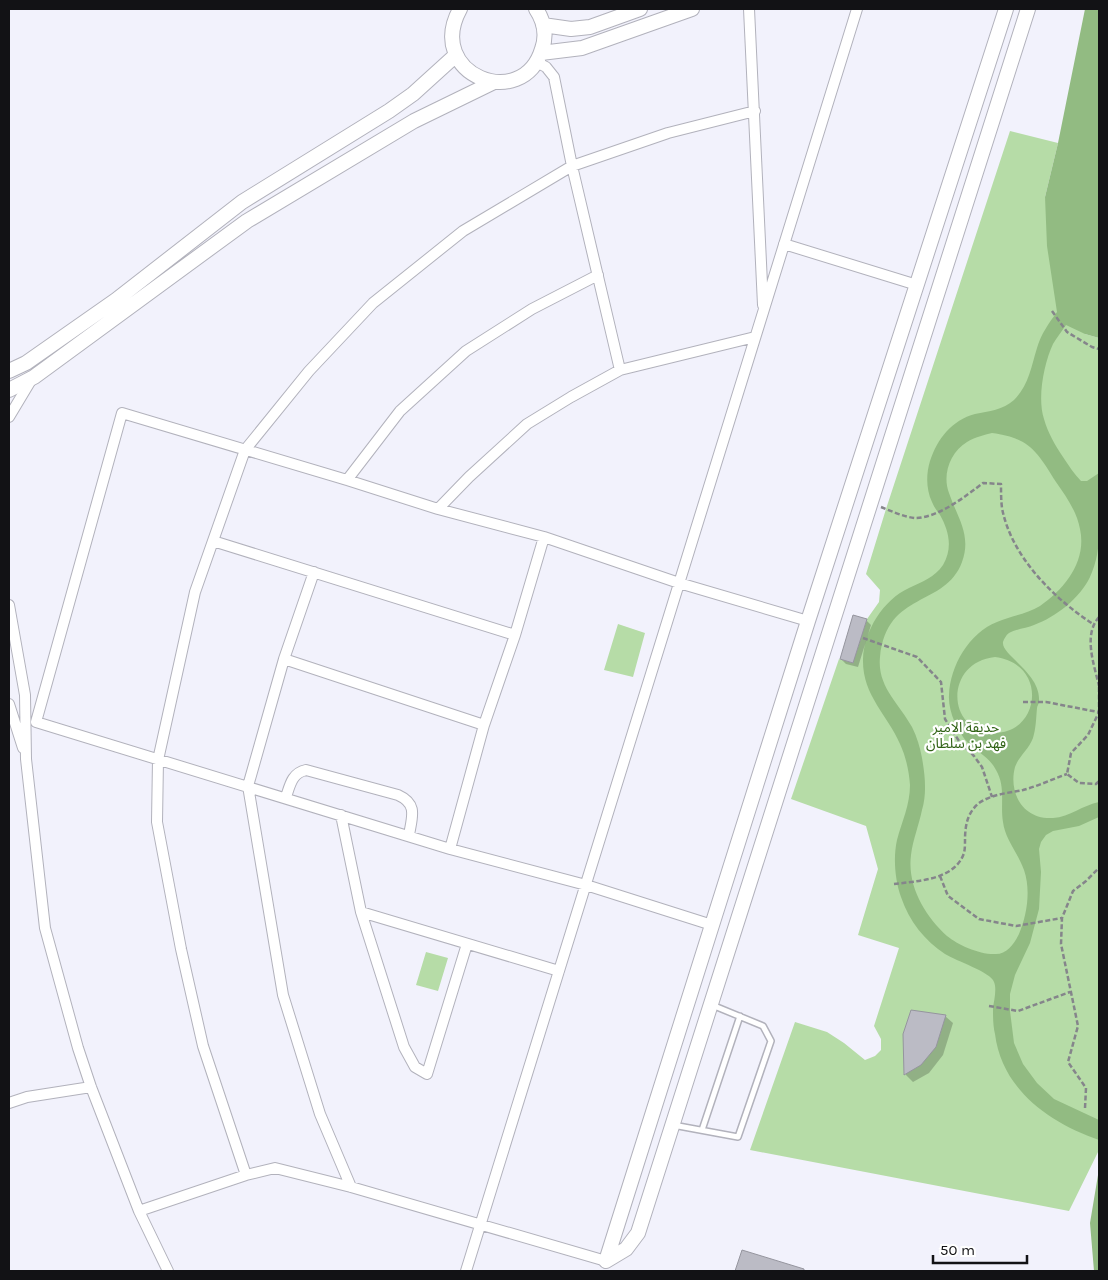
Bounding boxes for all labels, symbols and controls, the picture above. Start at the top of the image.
park label: حديقة الامير فهد بن سلطان [926,719,1006,752]
scale bar [933,1232,1027,1264]
text: 50 m [940,1241,975,1259]

